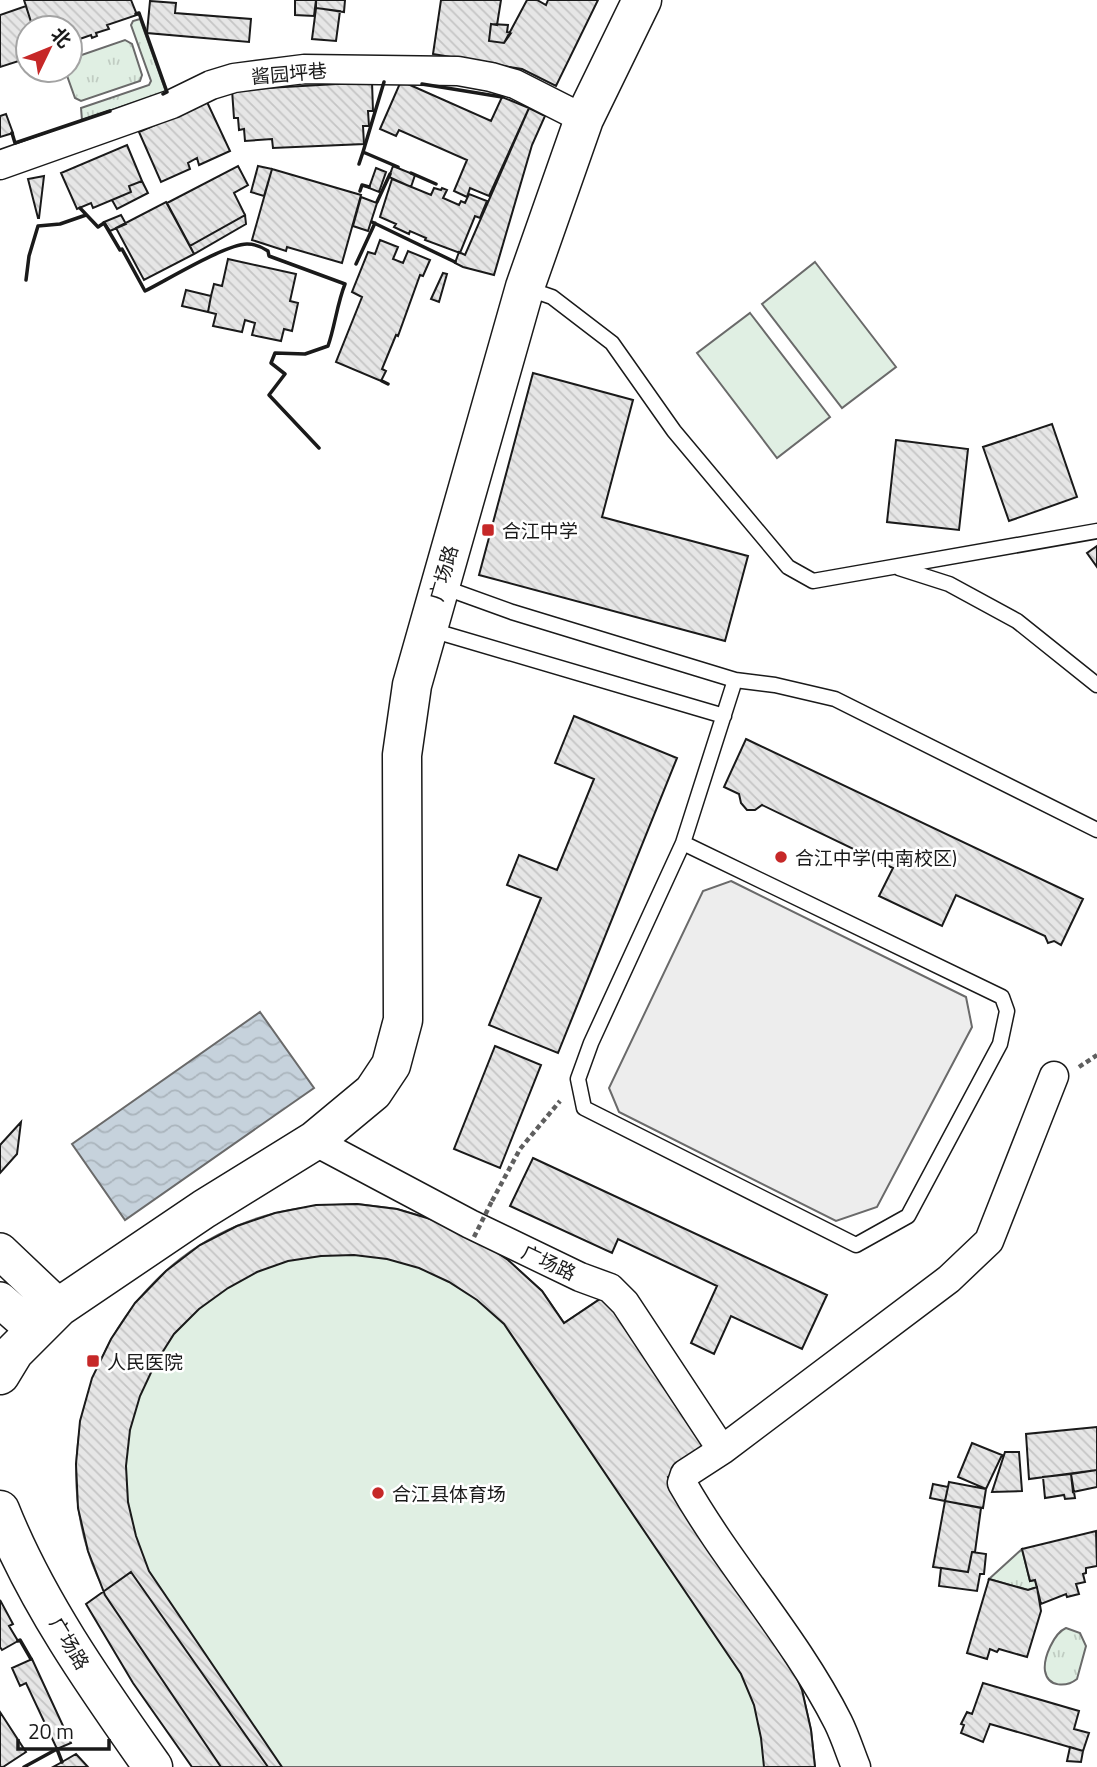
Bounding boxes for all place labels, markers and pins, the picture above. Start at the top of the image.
place label: 合江中学 [502,516,578,545]
marker: 合江中学 [480,522,496,538]
place label: 合江中学(中南校区) [795,843,957,872]
marker: 合江中学(中南校区) [773,849,789,865]
place label: 人民医院 [107,1347,183,1376]
marker: 人民医院 [85,1353,101,1369]
place label: 合江县体育场 [392,1479,506,1508]
marker: 合江县体育场 [370,1485,386,1501]

